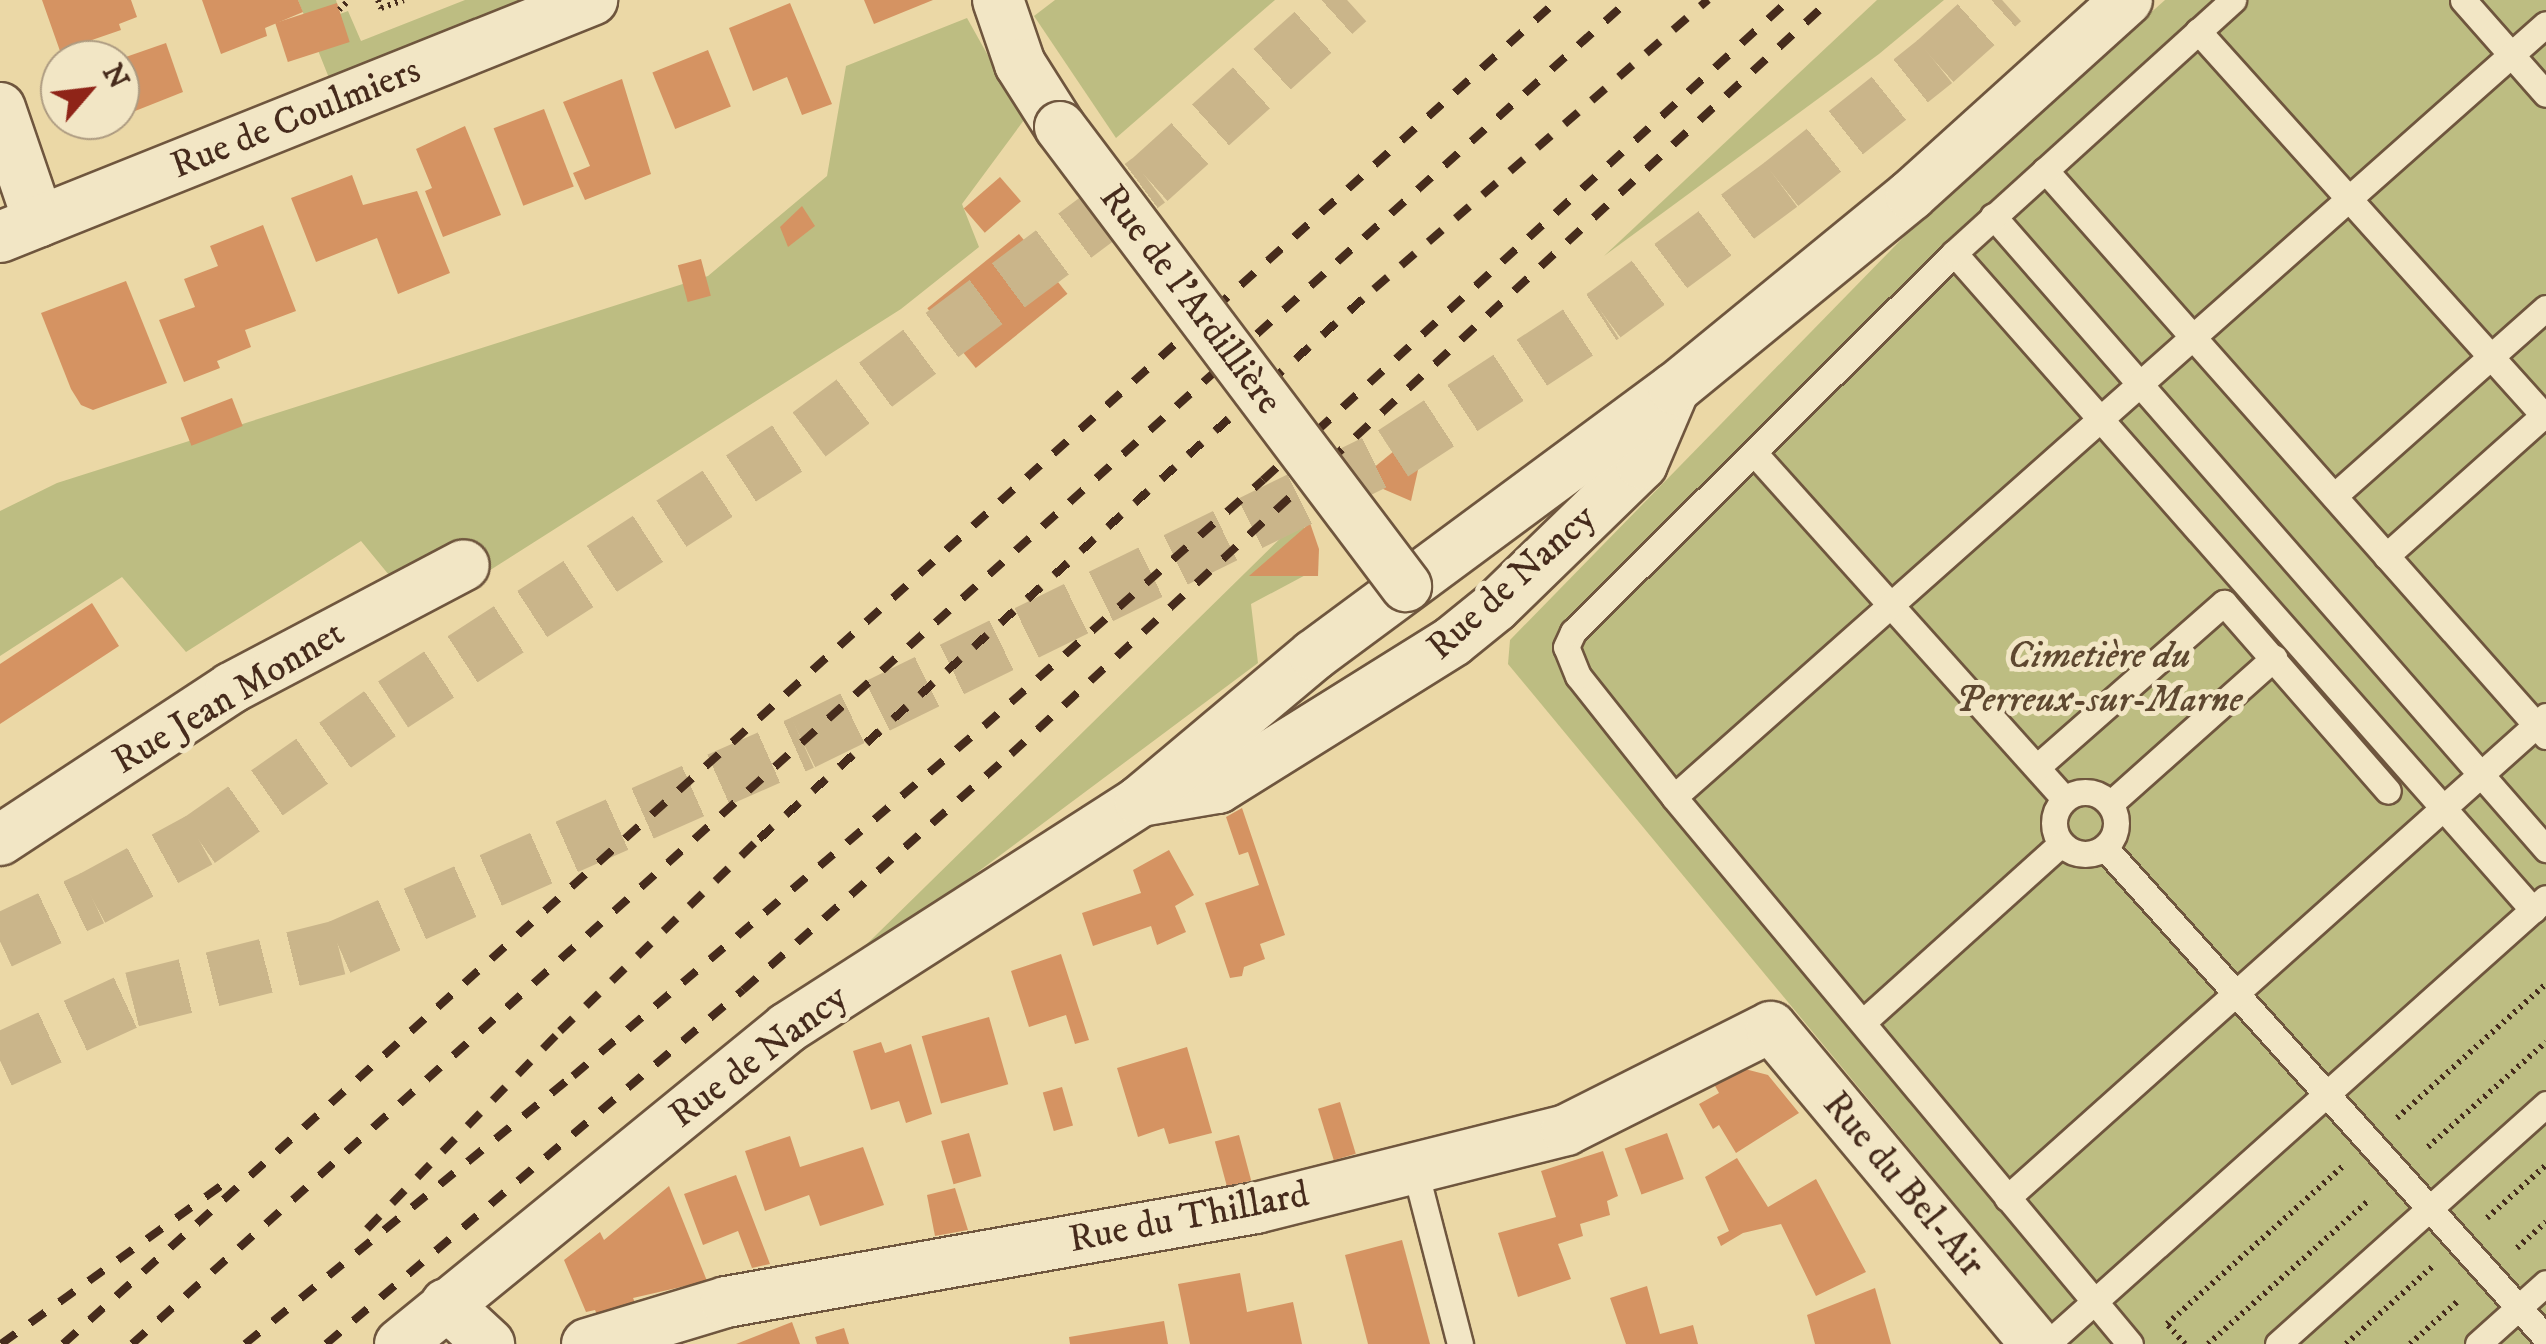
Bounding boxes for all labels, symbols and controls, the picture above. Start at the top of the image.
north arrow [40,40,140,140]
street label: Rue de Coulmiers [165,48,427,190]
text: N [94,58,136,95]
street label: Rue de l'Ardillière [1089,176,1291,424]
street label: Rue de Nancy [1418,495,1606,671]
street label: Rue Jean Monnet [105,611,353,785]
park label: Cimetière du Perreux-sur-Marne [1956,634,2242,724]
street label: Rue de Nancy [661,975,857,1139]
street label: Rue du Bel-Air [1812,1083,1994,1287]
street label: Rue du Thillard [1065,1172,1313,1264]

